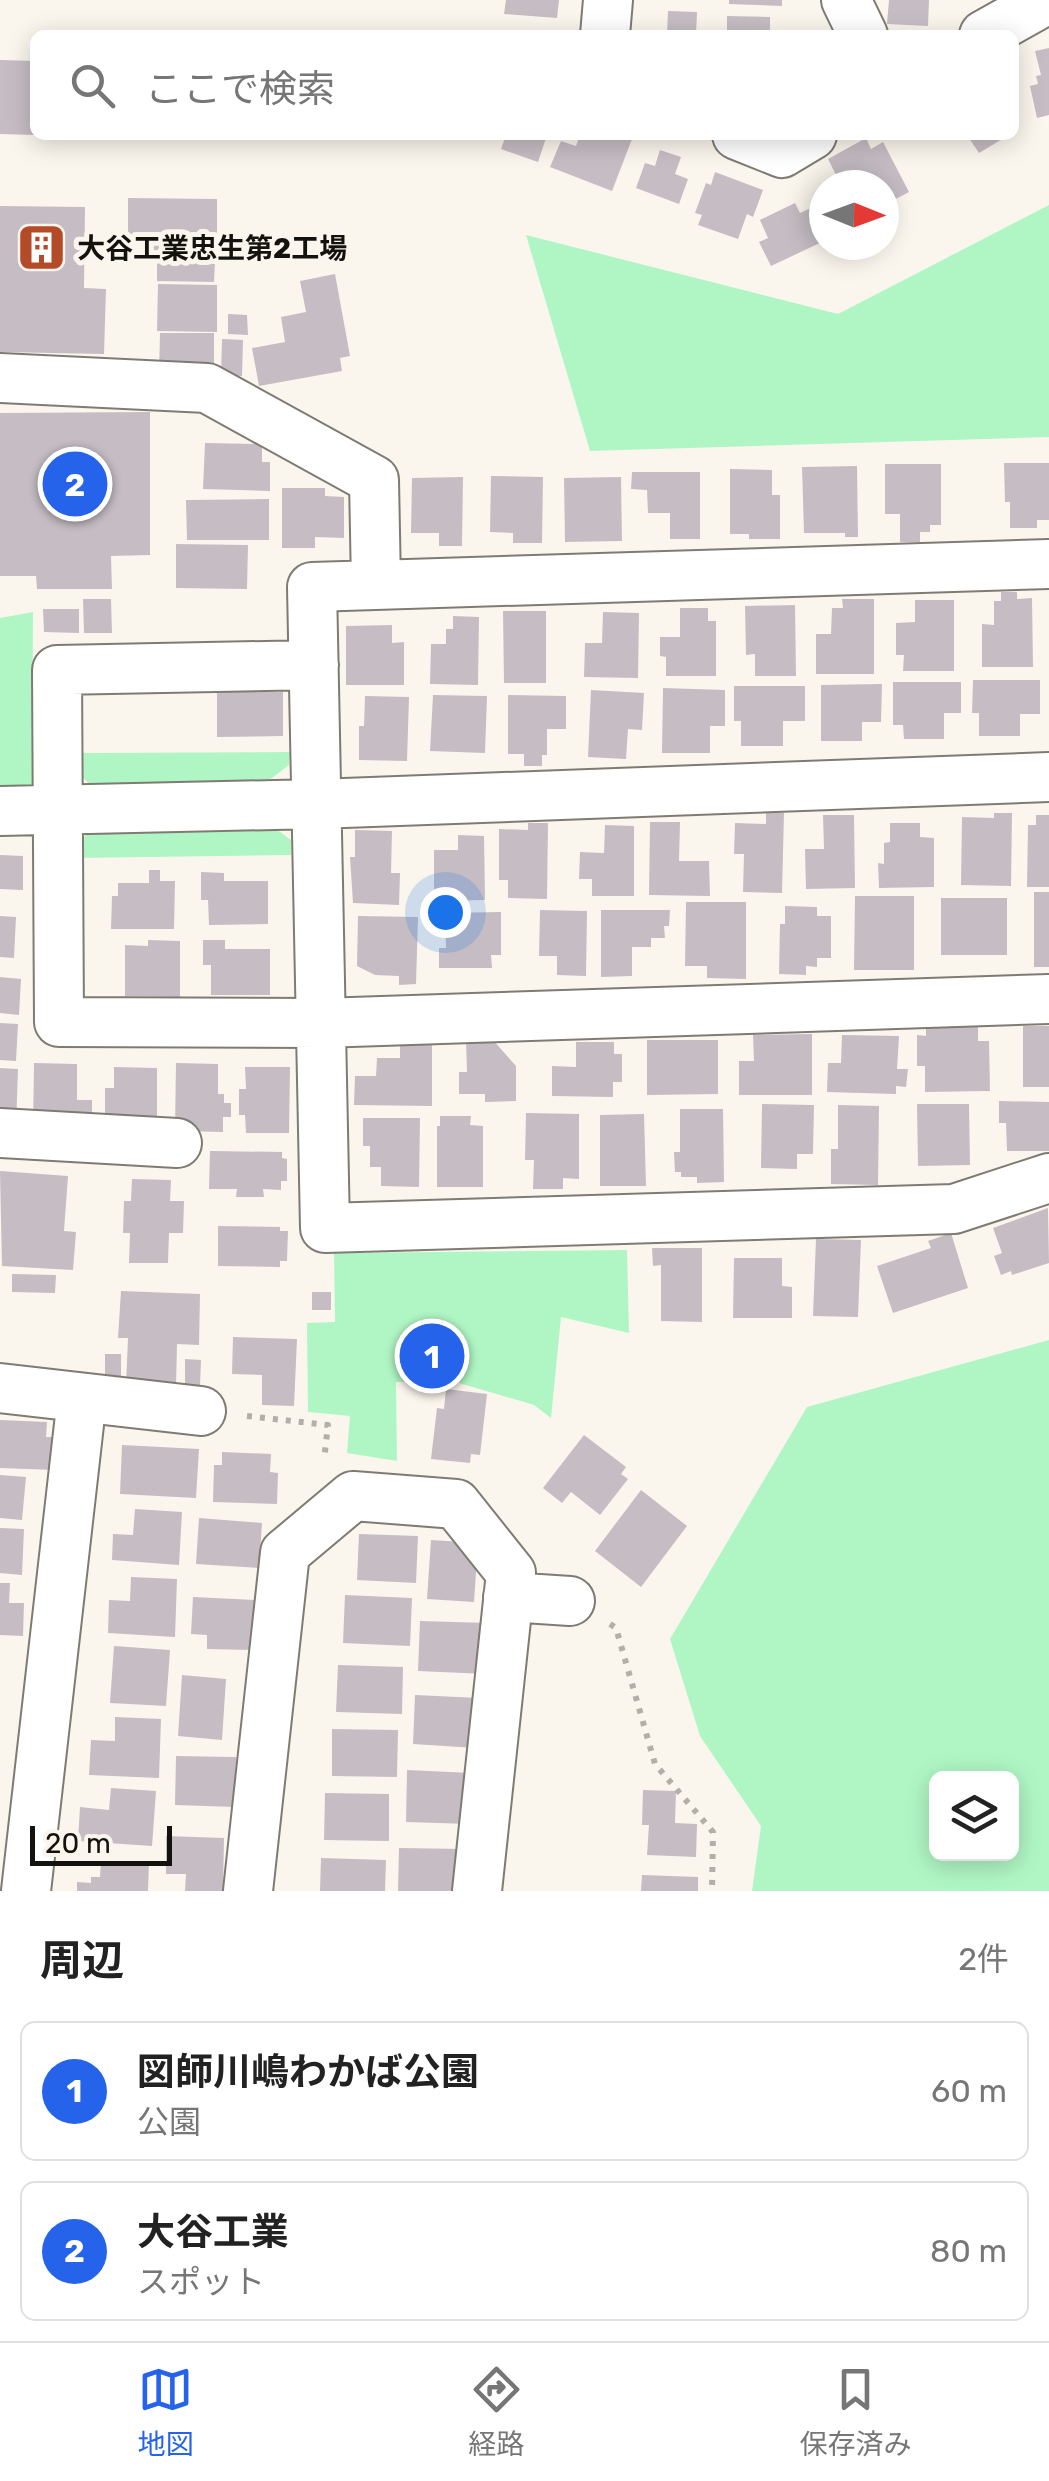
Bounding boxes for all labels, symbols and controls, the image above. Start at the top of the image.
search box [30,30,1019,140]
icon: search [65,58,120,113]
text: ここで検索 [145,66,335,112]
north arrow [809,170,899,260]
building icon: 大谷工業忠生第2工場 [16,222,68,274]
place label: 大谷工業忠生第2工場 [77,232,347,265]
pin: 2 [42,446,108,522]
your location [420,887,471,938]
pin: 1 [400,1318,464,1394]
map controls [929,1771,1019,1861]
button: layers [929,1771,1019,1861]
scale bar [30,1821,172,1866]
text: 20 m [45,1827,111,1860]
text: 周辺 [40,1936,124,1986]
text: 2件 [958,1940,1009,1978]
text: 図師川嶋わかば公園 [137,2049,479,2095]
text: 1 [67,2072,82,2110]
text: 60 m [931,2072,1007,2110]
text: 公園 [137,2103,201,2141]
text: 大谷工業 [137,2209,289,2255]
text: 2 [64,2232,85,2270]
text: 80 m [930,2232,1007,2270]
text: スポット [137,2263,265,2301]
tab: 地図 [137,2362,194,2462]
tab: 経路 [468,2362,525,2462]
tab: 保存済み [799,2362,912,2462]

